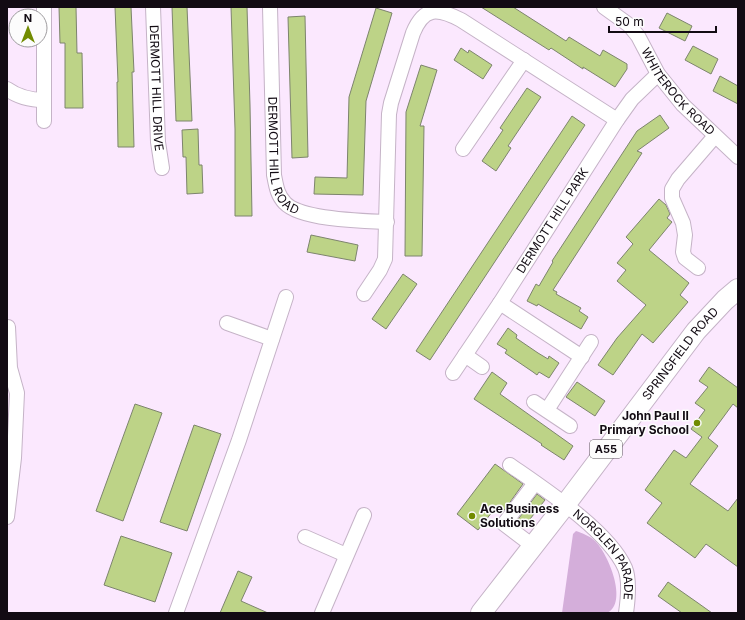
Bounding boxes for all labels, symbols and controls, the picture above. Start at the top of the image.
north arrow [8,8,48,48]
scale bar [609,8,716,34]
text: N [24,11,32,25]
text: 50 m [615,14,644,29]
street label: DERMOTT HILL DRIVE [147,24,167,152]
street label: WHITEROCK ROAD [638,45,718,138]
street label: DERMOTT HILL ROAD [265,96,302,217]
street label: DERMOTT HILL PARK [513,165,591,276]
street label: SPRINGFIELD ROAD [639,304,721,403]
place label: John Paul II Primary School [600,408,689,437]
marker: John Paul II Primary School [692,418,702,428]
road number: A55 [590,440,622,458]
place label: Ace Business Solutions [480,501,559,530]
street label: NORGLEN PARADE [570,506,636,600]
marker: Ace Business Solutions [467,511,477,521]

